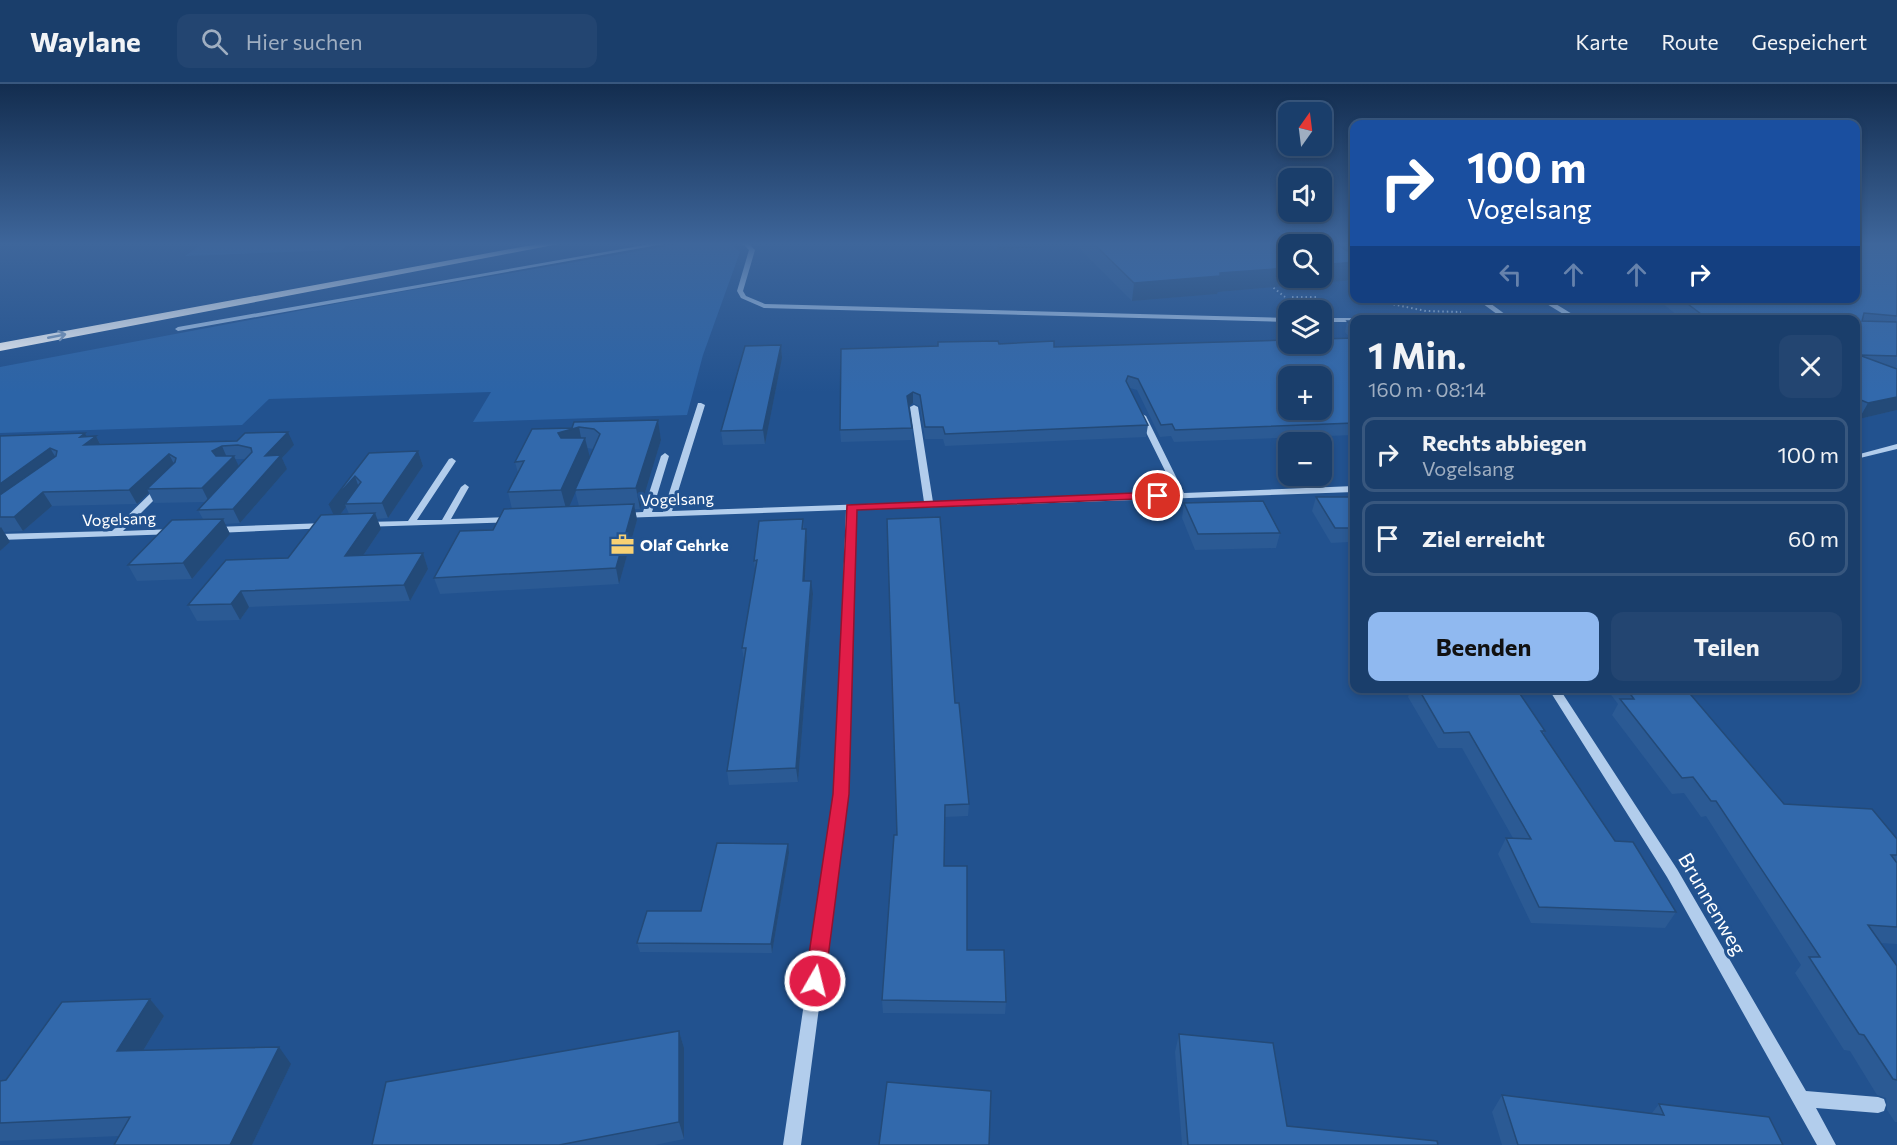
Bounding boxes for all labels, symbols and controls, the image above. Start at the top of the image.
search box [177,14,597,68]
text: Waylane [30,24,141,58]
icon: search [198,25,231,58]
text: Hier suchen [246,28,363,55]
text: Karte [1575,29,1628,54]
text: Route [1661,29,1719,54]
text: Gespeichert [1752,29,1867,54]
north arrow [1278,102,1332,156]
map controls [1278,102,1332,486]
text: 100 m [1467,140,1587,192]
icon: right [1368,144,1446,222]
button: sound [1278,168,1332,222]
text: Vogelsang [1467,192,1592,225]
button: search [1278,234,1332,288]
icon: left [1494,258,1527,291]
icon: ahead [1557,258,1590,291]
icon: ahead [1620,258,1653,291]
icon: right [1683,258,1716,291]
button: layers [1278,300,1332,354]
one-way arrow [47,330,67,341]
text: 1 Min. [1368,332,1466,376]
button: close [1779,335,1842,398]
button: + [1278,366,1332,420]
text: 160 m · 08:14 [1368,377,1486,401]
text: Rechts abbiegen [1422,429,1587,456]
button: − [1278,432,1332,486]
icon: right [1371,438,1404,471]
text: 100 m [1777,441,1839,468]
text: Vogelsang [1422,456,1514,480]
pin [1132,470,1183,521]
icon: arrive [1141,479,1174,512]
street label: Vogelsang [640,488,715,509]
street label: Vogelsang [82,508,157,529]
icon: arrive [1371,522,1404,555]
text: Ziel erreicht [1422,525,1545,552]
text: 60 m [1788,525,1839,552]
office icon: Olaf Gehrke [609,532,635,558]
place label: Olaf Gehrke [640,535,729,554]
button: Beenden [1368,612,1599,681]
button: Teilen [1611,612,1842,681]
street label: Brunnenweg [1674,848,1752,959]
position arrow [783,949,847,1013]

